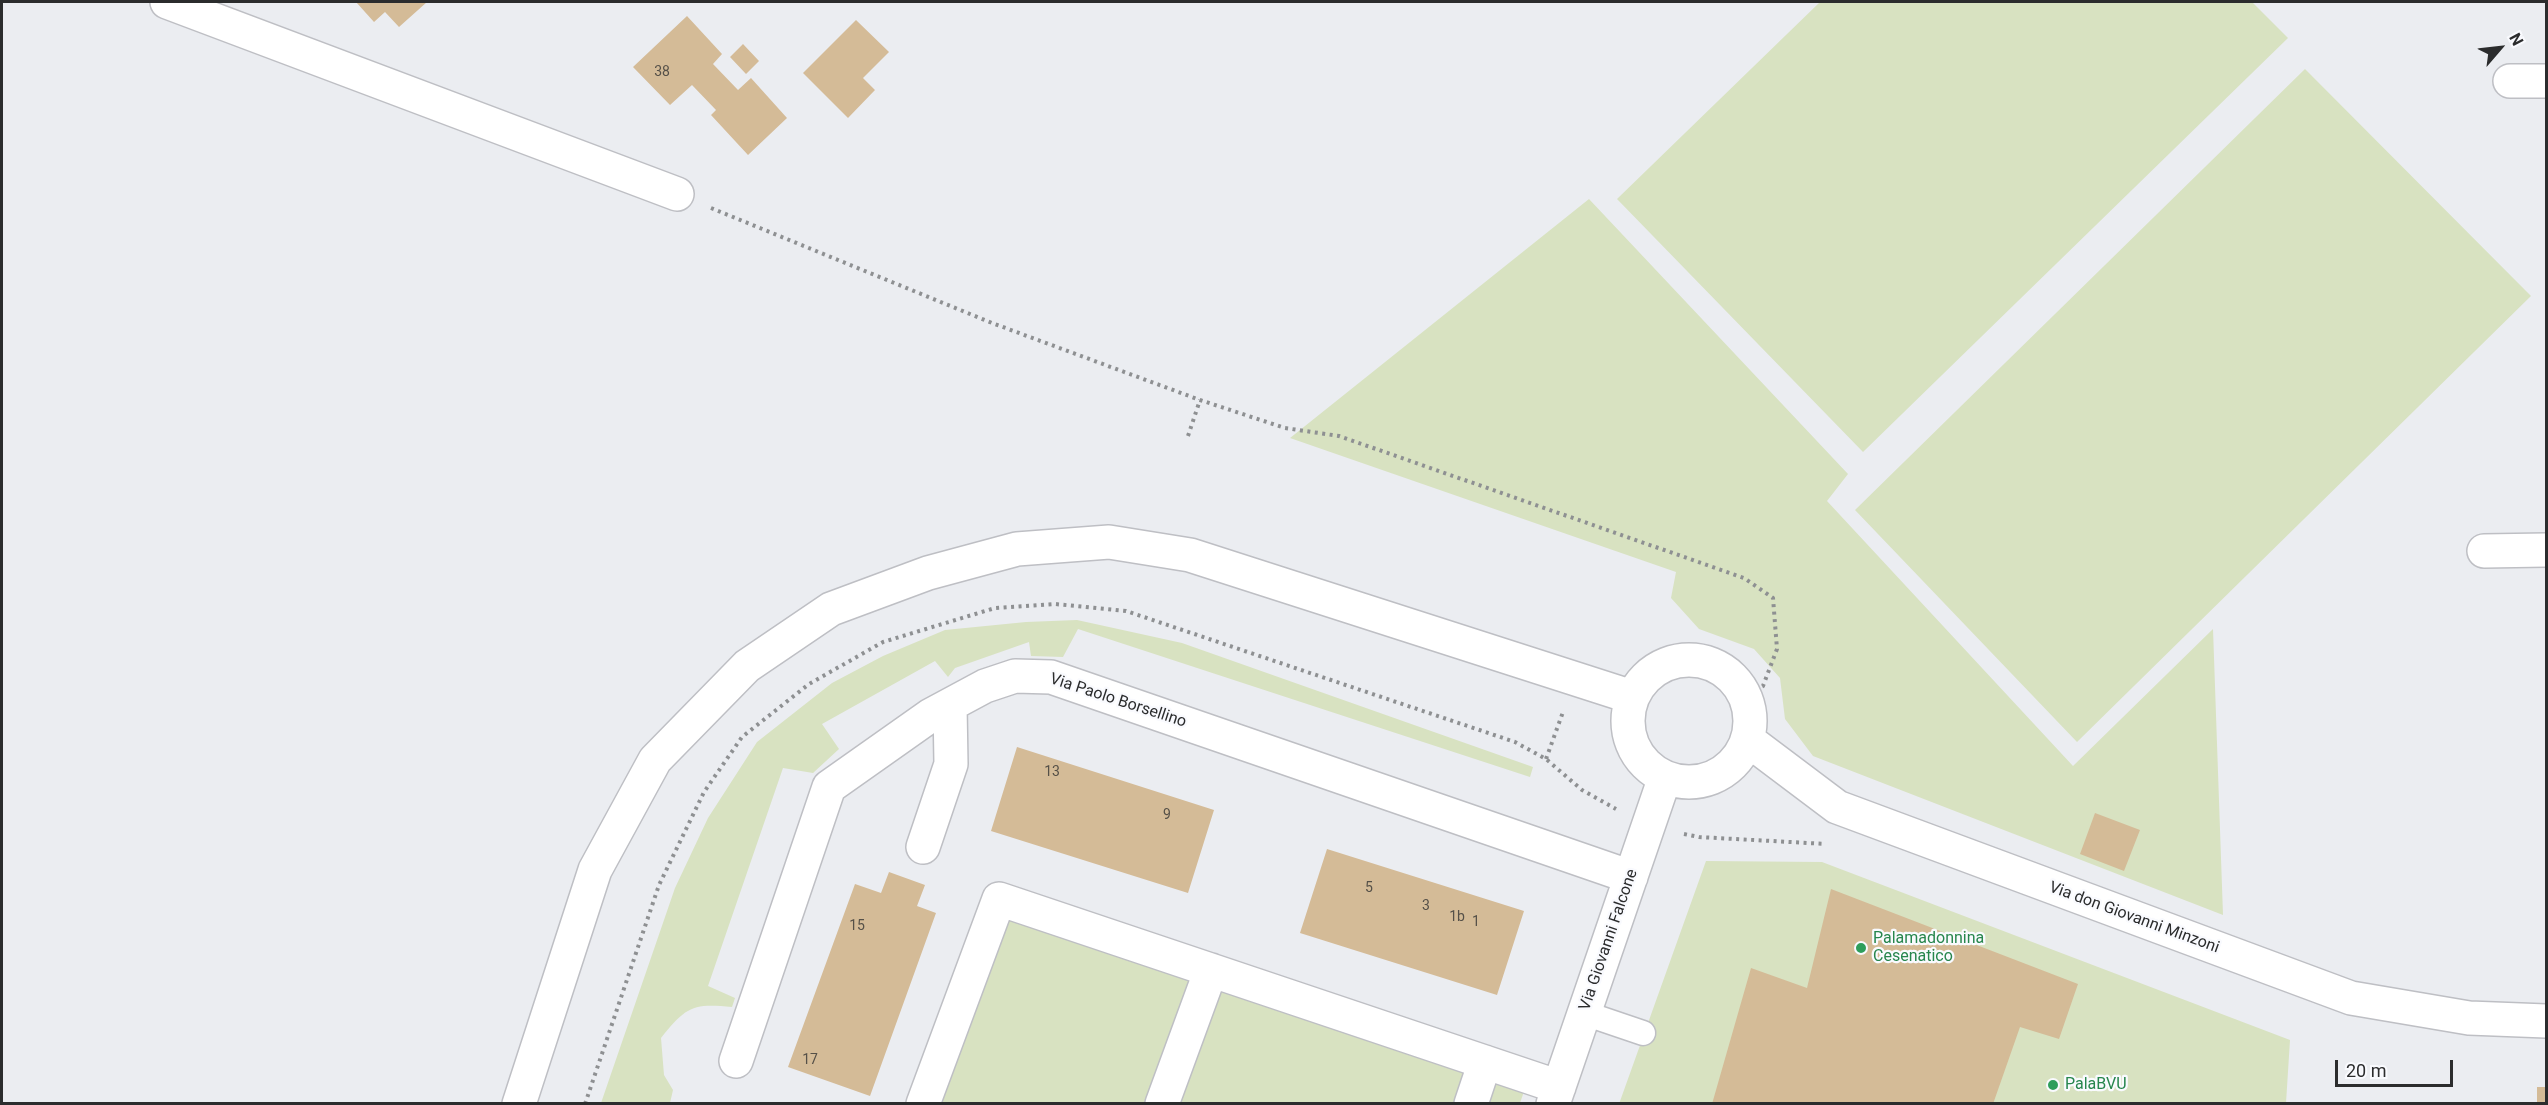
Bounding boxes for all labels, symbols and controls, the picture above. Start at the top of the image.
north arrow [2470,18,2530,78]
text: N [2505,30,2527,49]
house number: 38 [654,64,670,80]
street label: Via Paolo Borsellino [1047,670,1189,732]
house number: 13 [1044,764,1060,780]
house number: 9 [1163,807,1171,823]
street label: Via Giovanni Falcone [1576,867,1642,1013]
street label: Via don Giovanni Minzoni [2046,878,2222,958]
house number: 5 [1365,880,1373,896]
house number: 3 [1422,898,1430,914]
house number: 1b [1449,909,1465,925]
house number: 1 [1472,914,1480,930]
house number: 15 [849,918,865,934]
place label: Palamadonnina Cesenatico [1873,929,1984,967]
marker: Palamadonnina Cesenatico [1854,941,1868,955]
scale bar [2338,1048,2456,1086]
house number: 17 [802,1052,818,1068]
text: 20 m [2346,1060,2386,1081]
place label: PalaBVU [2065,1075,2127,1095]
marker: PalaBVU [2046,1078,2060,1092]

